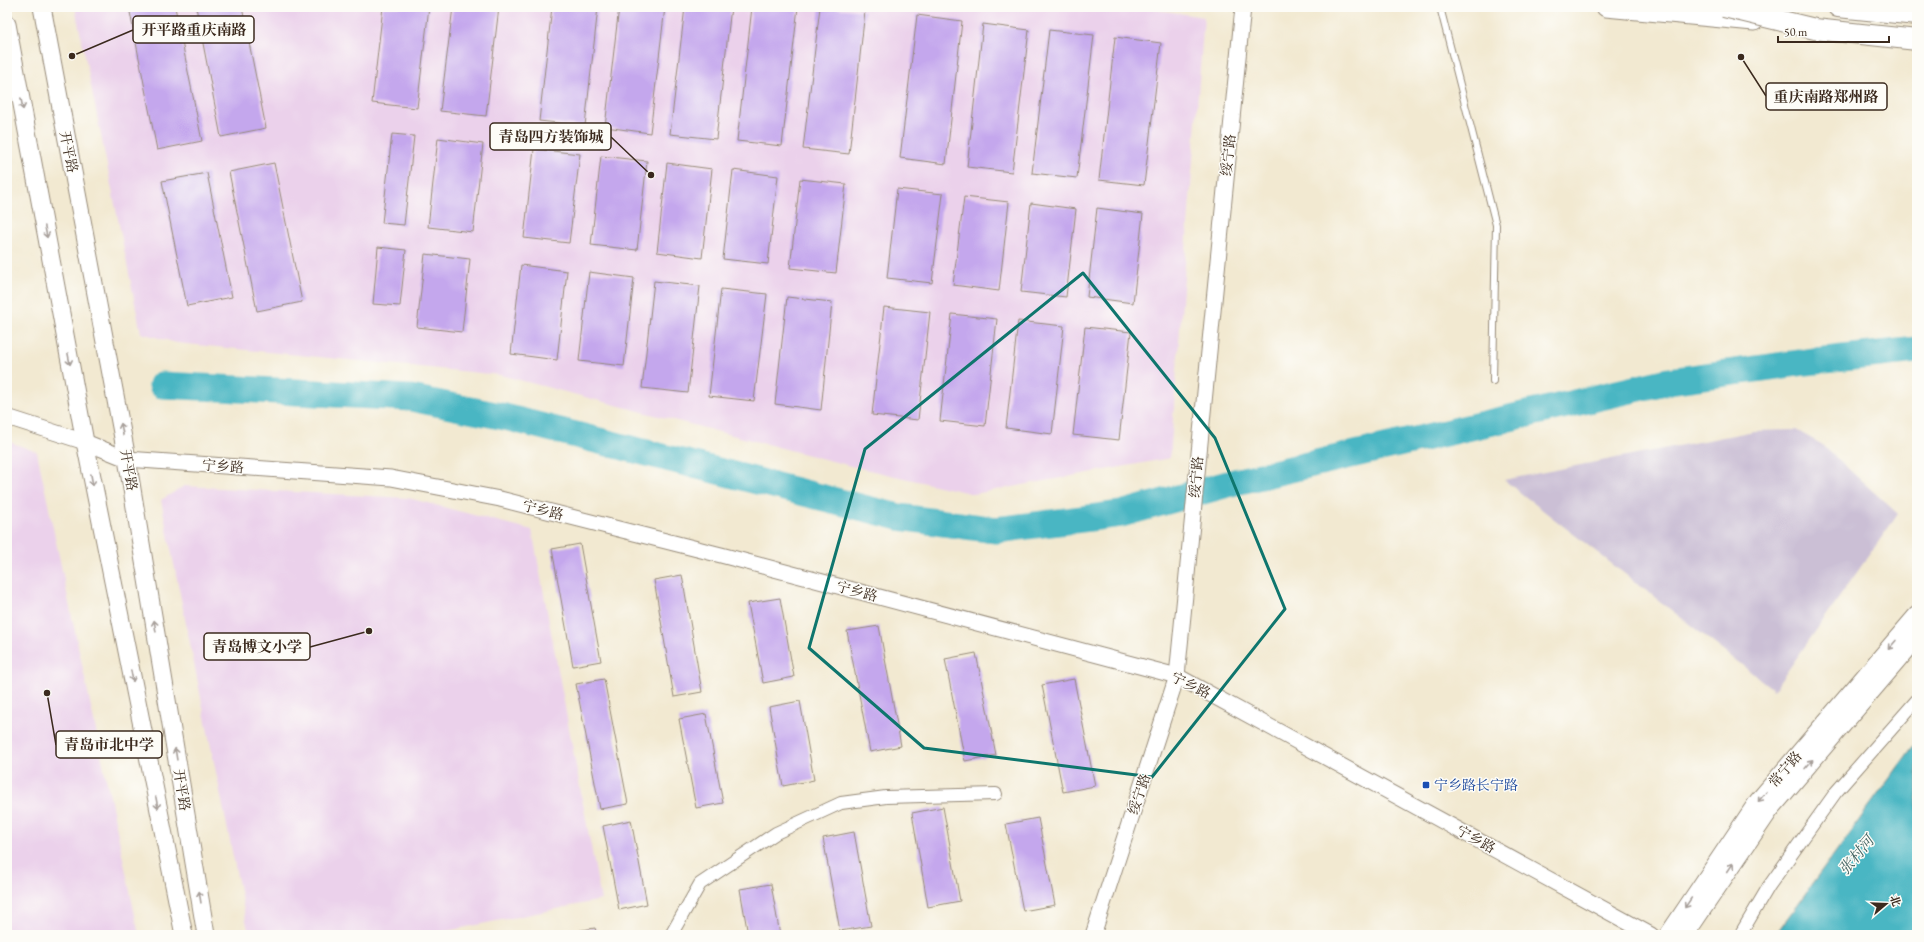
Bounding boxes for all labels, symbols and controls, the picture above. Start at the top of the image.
callout: 开平路重庆南路 [133,16,254,43]
scale bar [1778,18,1889,44]
text: 开平路重庆南路 [141,20,247,39]
text: 50 m [1784,24,1808,40]
callout: 重庆南路郑州路 [1766,83,1887,110]
text: 重庆南路郑州路 [1773,87,1879,106]
one-way arrow [18,97,26,110]
callout: 青岛四方装饰城 [490,123,611,150]
text: 青岛四方装饰城 [498,127,604,146]
street label: 开平路 [56,130,82,174]
street label: 绥宁路 [1217,133,1239,177]
one-way arrow [42,225,50,238]
one-way arrow [66,353,74,366]
one-way arrow [117,423,125,436]
street label: 开平路 [116,448,142,492]
street label: 绥宁路 [1185,455,1207,499]
street label: 宁乡路 [201,456,245,476]
one-way arrow [89,473,97,486]
street label: 宁乡路 [520,496,566,524]
street label: 宁乡路 [834,577,880,605]
one-way arrow [151,620,159,633]
callout: 青岛博文小学 [204,633,310,660]
text: 青岛博文小学 [212,637,302,656]
one-way arrow [1887,639,1896,650]
street label: 宁乡路 [1168,668,1214,702]
one-way arrow [128,669,136,682]
callout: 青岛市北中学 [56,731,162,758]
text: 青岛市北中学 [64,735,154,754]
street label: 常宁路 [1764,747,1806,791]
one-way arrow [172,748,180,761]
one-way arrow [1804,759,1813,770]
street label: 开平路 [170,768,194,812]
street label: 绥宁路 [1124,771,1154,817]
place label: 宁乡路长宁路 [1434,776,1518,794]
marker: 宁乡路长宁路 [1421,780,1431,790]
one-way arrow [1757,791,1766,802]
one-way arrow [154,796,162,809]
street label: 宁乡路 [1453,821,1499,857]
water label: 张村河 [1834,829,1880,878]
one-way arrow [1726,863,1734,874]
north arrow [1866,884,1906,924]
one-way arrow [195,890,203,903]
text: 北 [1887,893,1904,908]
one-way arrow [1683,898,1692,909]

